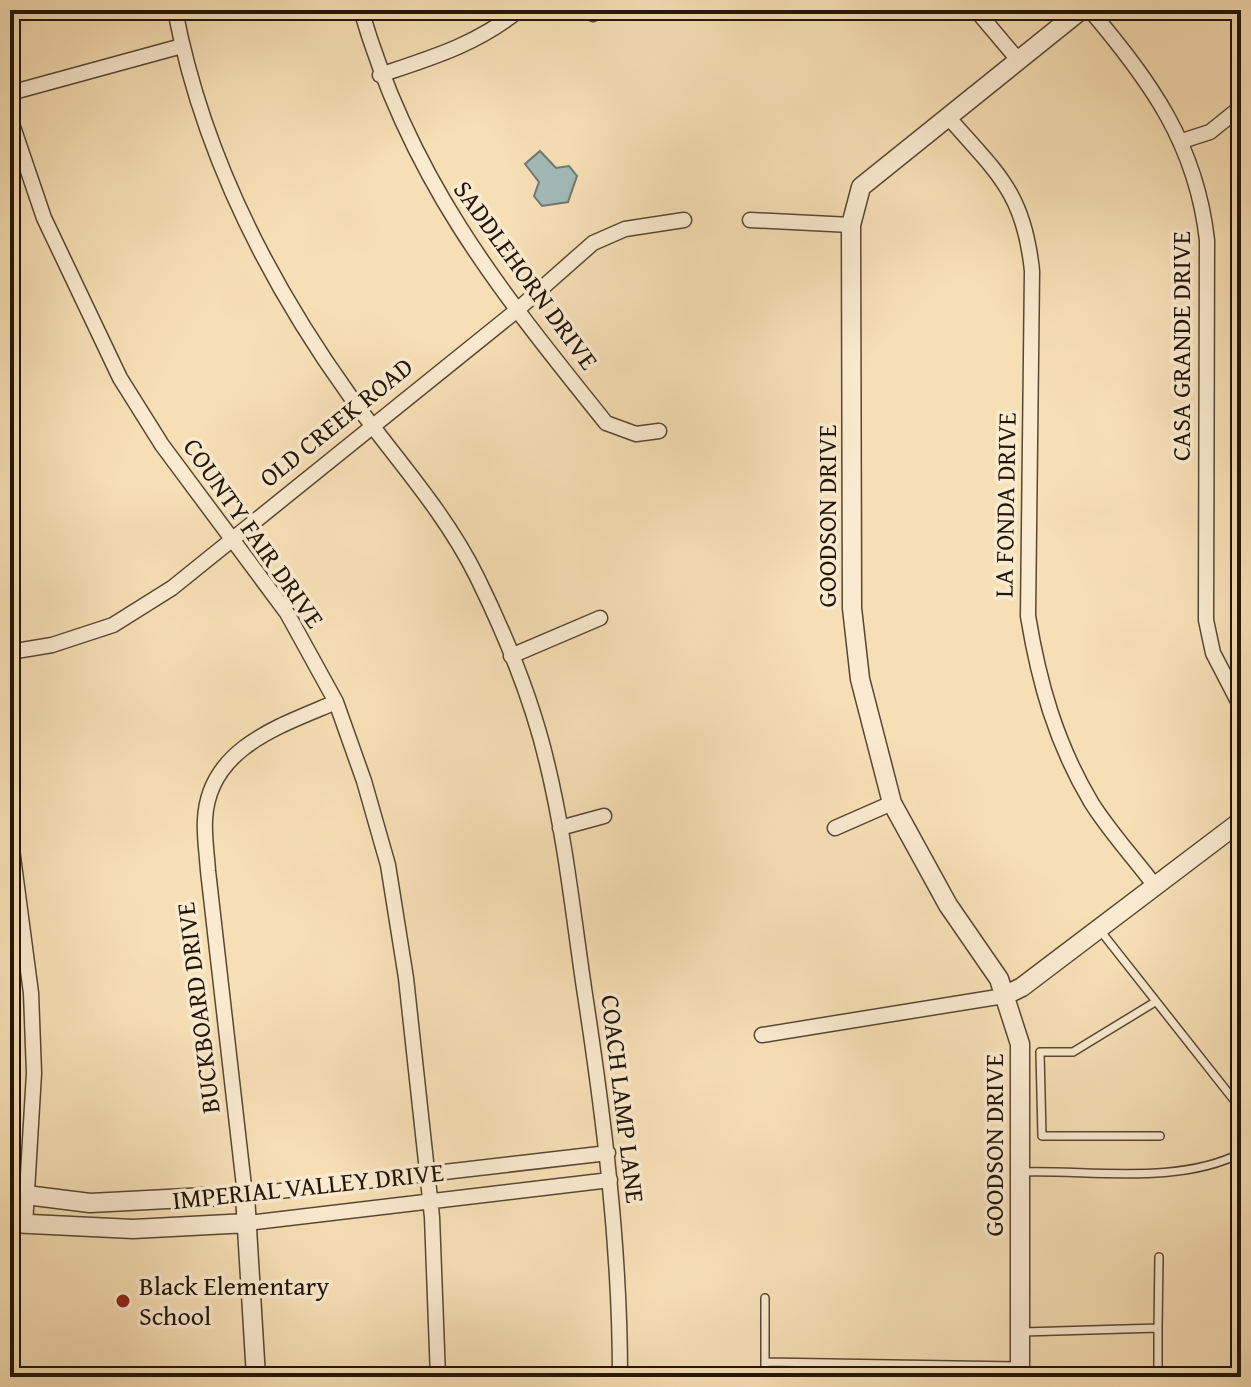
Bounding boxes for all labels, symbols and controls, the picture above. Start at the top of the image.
street label: SADDLEHORN DRIVE [444,172,608,377]
street label: CASA GRANDE DRIVE [1161,231,1200,461]
street label: OLD CREEK ROAD [250,347,421,496]
street label: LA FONDA DRIVE [983,412,1026,598]
street label: GOODSON DRIVE [807,425,846,607]
street label: COUNTY FAIR DRIVE [174,430,335,636]
street label: BUCKBOARD DRIVE [165,900,230,1116]
street label: COACH LAMP LANE [591,992,656,1205]
street label: GOODSON DRIVE [974,1054,1013,1236]
street label: IMPERIAL VALLEY DRIVE [170,1152,446,1219]
place label: Black Elementary School [139,1266,329,1335]
marker: Black Elementary School [114,1292,132,1310]

